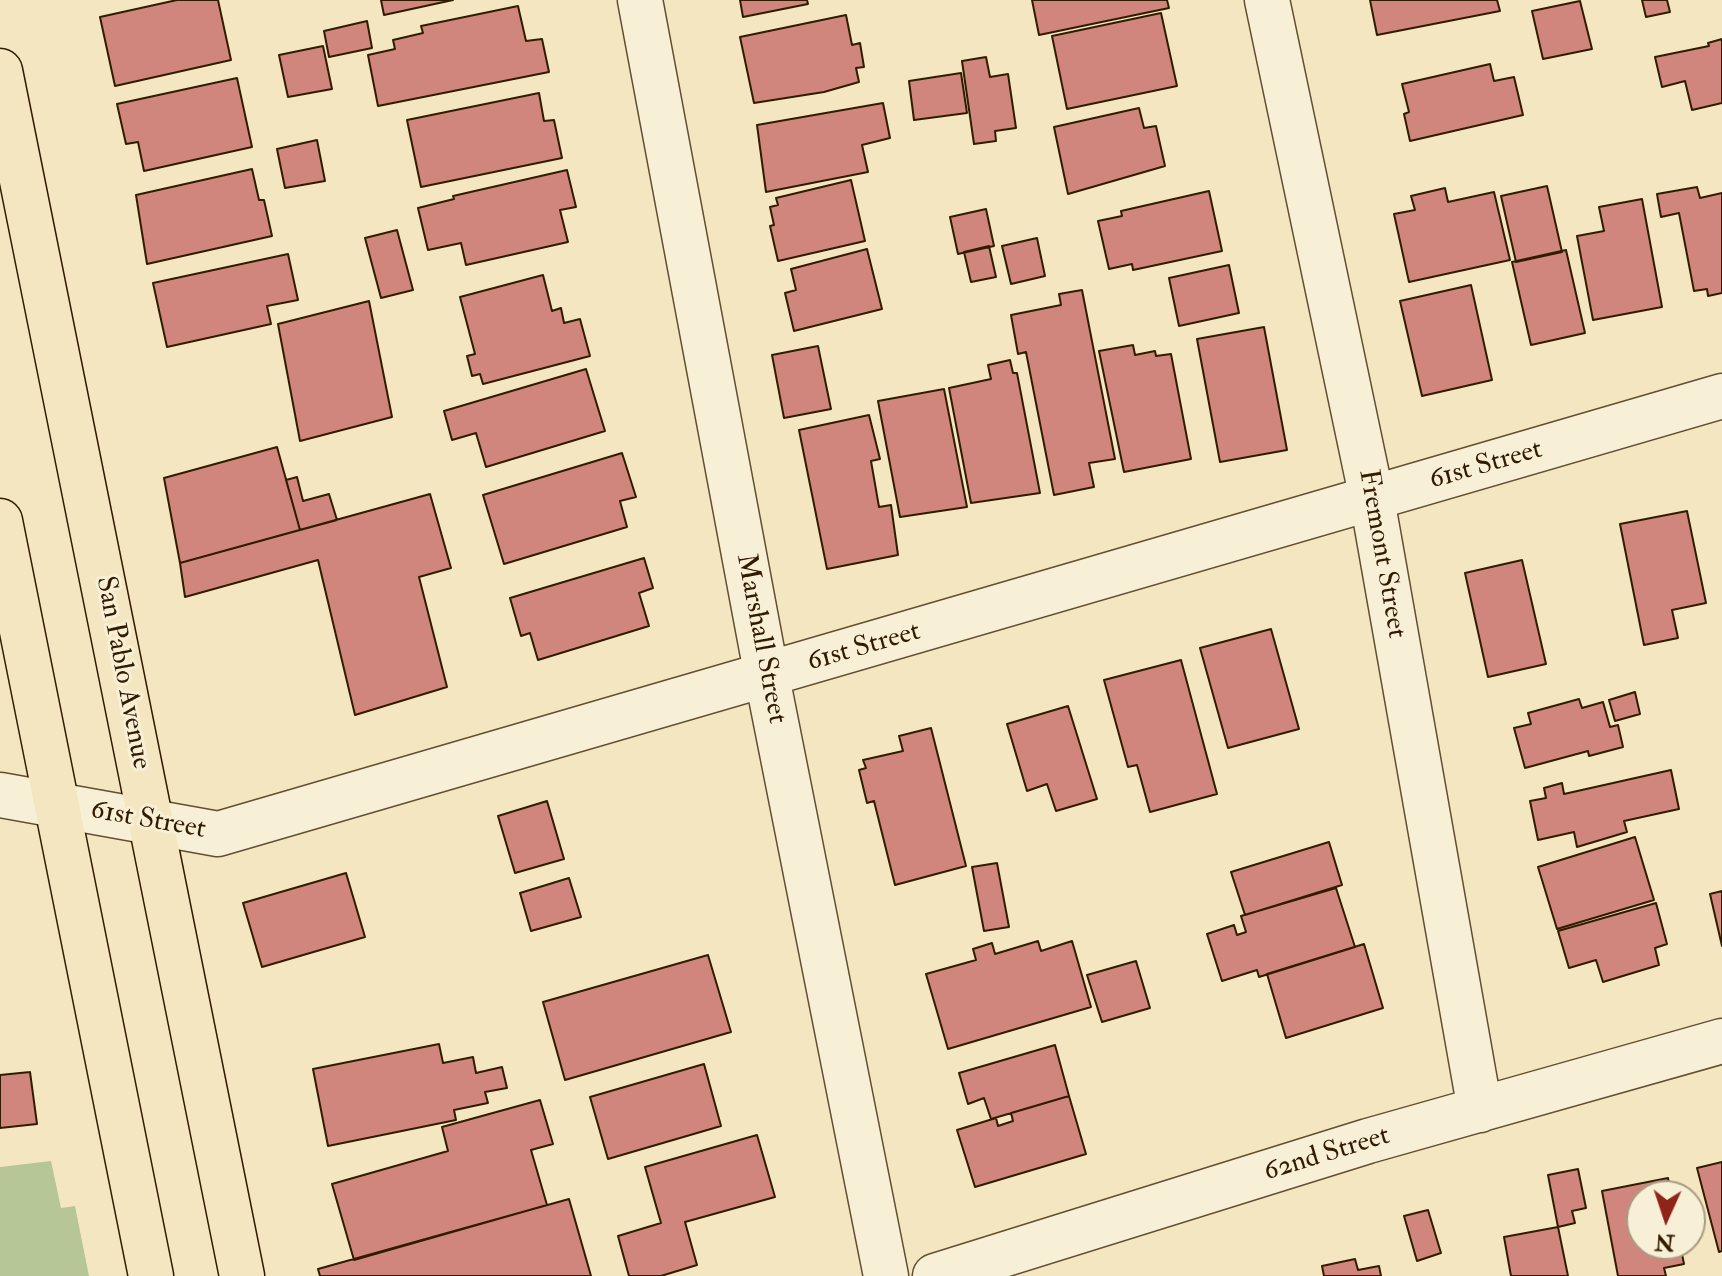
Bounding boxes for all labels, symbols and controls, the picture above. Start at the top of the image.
street label: 61st Street [1426,434,1546,498]
street label: Fremont Street [1350,467,1412,641]
street label: Marshall Street [727,551,793,727]
street label: San Pablo Avenue [87,574,157,772]
street label: 61st Street [804,616,924,680]
street label: 61st Street [88,794,208,848]
street label: 62nd Street [1260,1120,1394,1190]
north arrow [1626,1180,1706,1260]
text: N [1654,1227,1675,1256]

